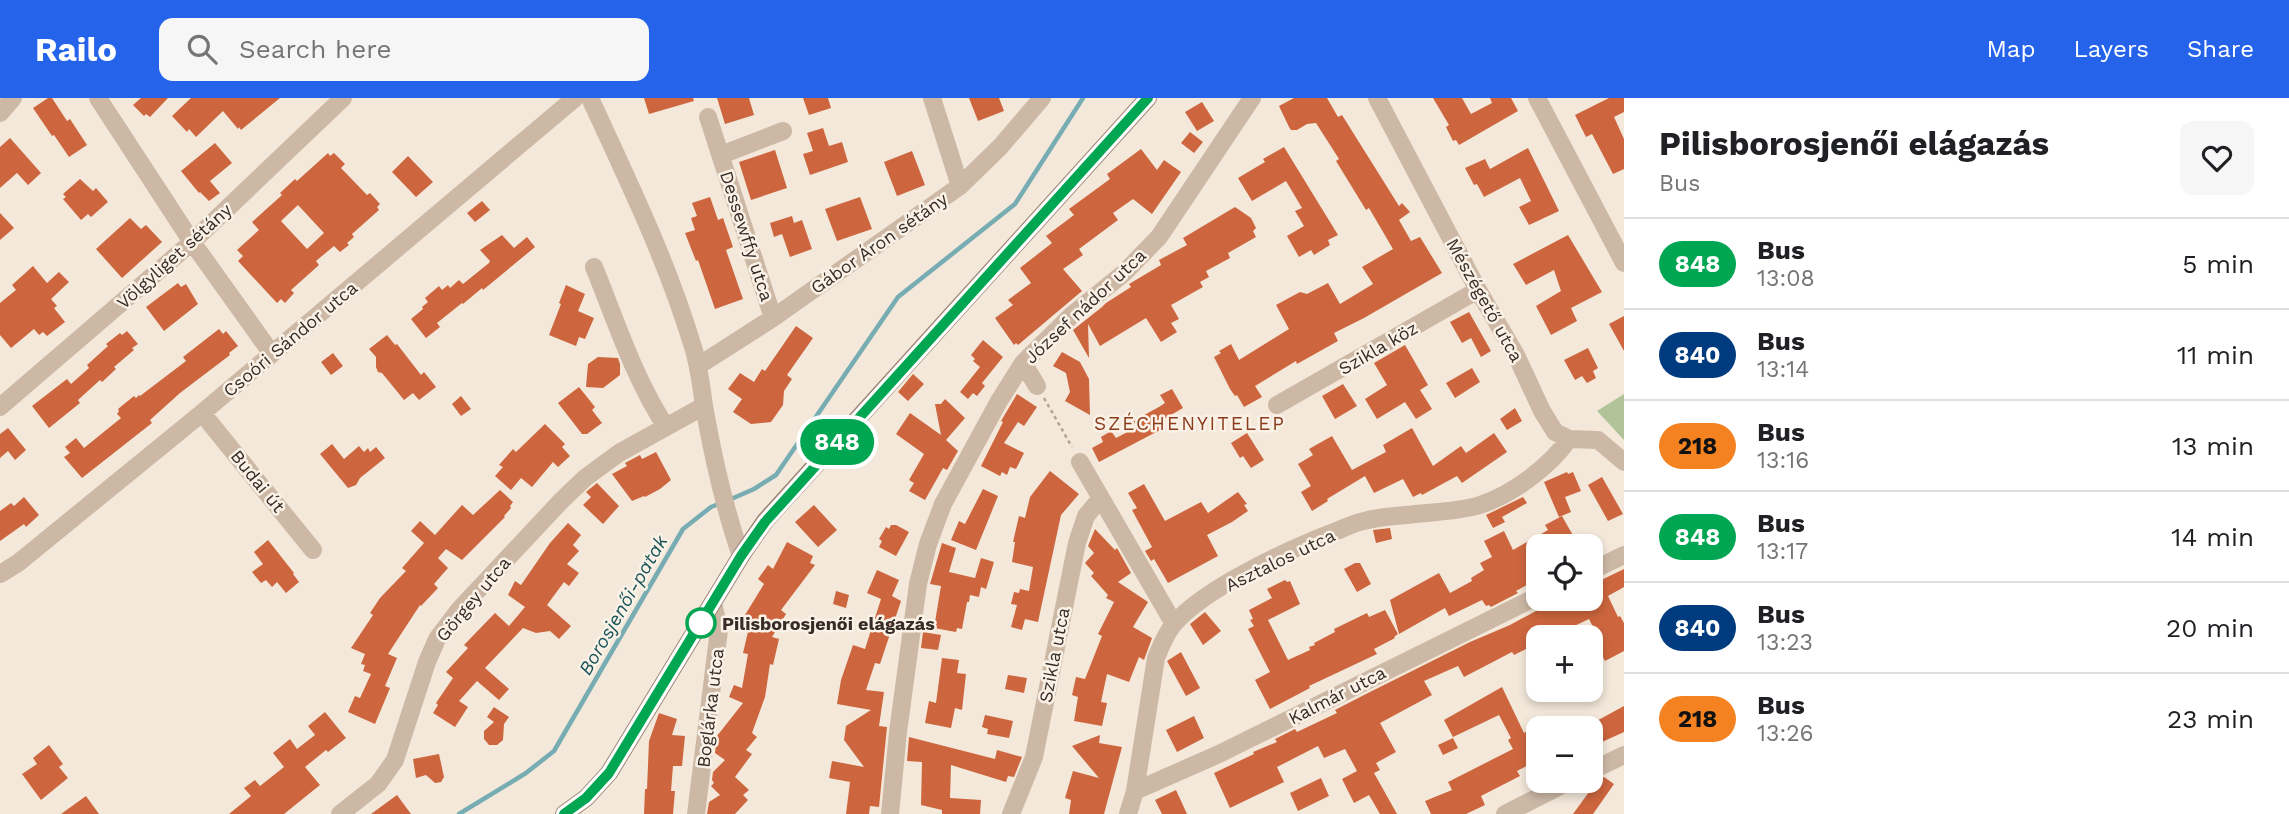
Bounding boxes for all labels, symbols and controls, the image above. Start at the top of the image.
search box [159,18,649,81]
text: Railo [35,30,117,69]
icon: search [183,30,221,68]
text: Search here [239,34,391,64]
text: Map [1987,35,2035,63]
text: Layers [2073,35,2149,63]
text: Share [2187,35,2254,63]
button: heart [2180,121,2254,195]
text: Pilisborosjenői elágazás [1659,124,2049,163]
street label: Dessewffy utca [716,168,778,304]
text: Bus [1659,170,1700,197]
street label: Gábor Áron sétány [807,187,952,298]
street label: Völgyliget sétány [112,198,236,313]
street label: Mészégető utca [1442,235,1528,365]
text: Bus [1757,235,1805,265]
street label: József nádor utca [1020,244,1150,368]
text: 5 min [2182,249,2254,279]
text: 848 [1675,250,1720,278]
text: 13:08 [1757,265,1815,292]
street label: Csoóri Sándor utca [219,277,361,401]
street label: Szikla köz [1335,317,1421,379]
text: Bus [1757,326,1805,356]
text: 11 min [2177,340,2254,370]
text: 840 [1674,341,1721,369]
text: 13:14 [1757,356,1809,383]
district label: SZÉCHENYITELEP [1094,412,1286,435]
text: Bus [1757,417,1805,447]
line badge: 848 [797,419,877,465]
text: 848 [814,428,860,456]
text: 13 min [2172,431,2254,461]
text: 218 [1678,432,1717,460]
street label: Budai út [227,446,290,517]
text: 13:16 [1757,447,1809,474]
text: Bus [1757,508,1805,538]
text: 14 min [2171,522,2254,552]
text: 848 [1675,523,1720,551]
street label: Asztalos utca [1222,524,1338,596]
water label: Borosjenői-patak [574,530,673,679]
map controls [1526,534,1603,793]
button: locate [1526,534,1603,611]
text: 13:17 [1757,538,1808,565]
street label: Görgey utca [431,552,515,646]
text: Bus [1757,599,1805,629]
street label: Szikla utca [1034,606,1074,704]
marker: Pilisborosjenői elágazás [686,608,716,638]
place label: Pilisborosjenői elágazás [722,613,935,634]
text: 20 min [2166,613,2254,643]
text: 840 [1674,614,1721,642]
button: + [1526,625,1603,702]
text: 13:23 [1757,629,1813,656]
street label: Boglárka utca [692,647,728,769]
street label: Kalmár utca [1285,661,1389,729]
text: Bus [1757,690,1805,720]
text: 23 min [2167,704,2254,734]
text: 218 [1678,705,1717,733]
button: − [1526,716,1603,793]
text: 13:26 [1757,720,1814,747]

